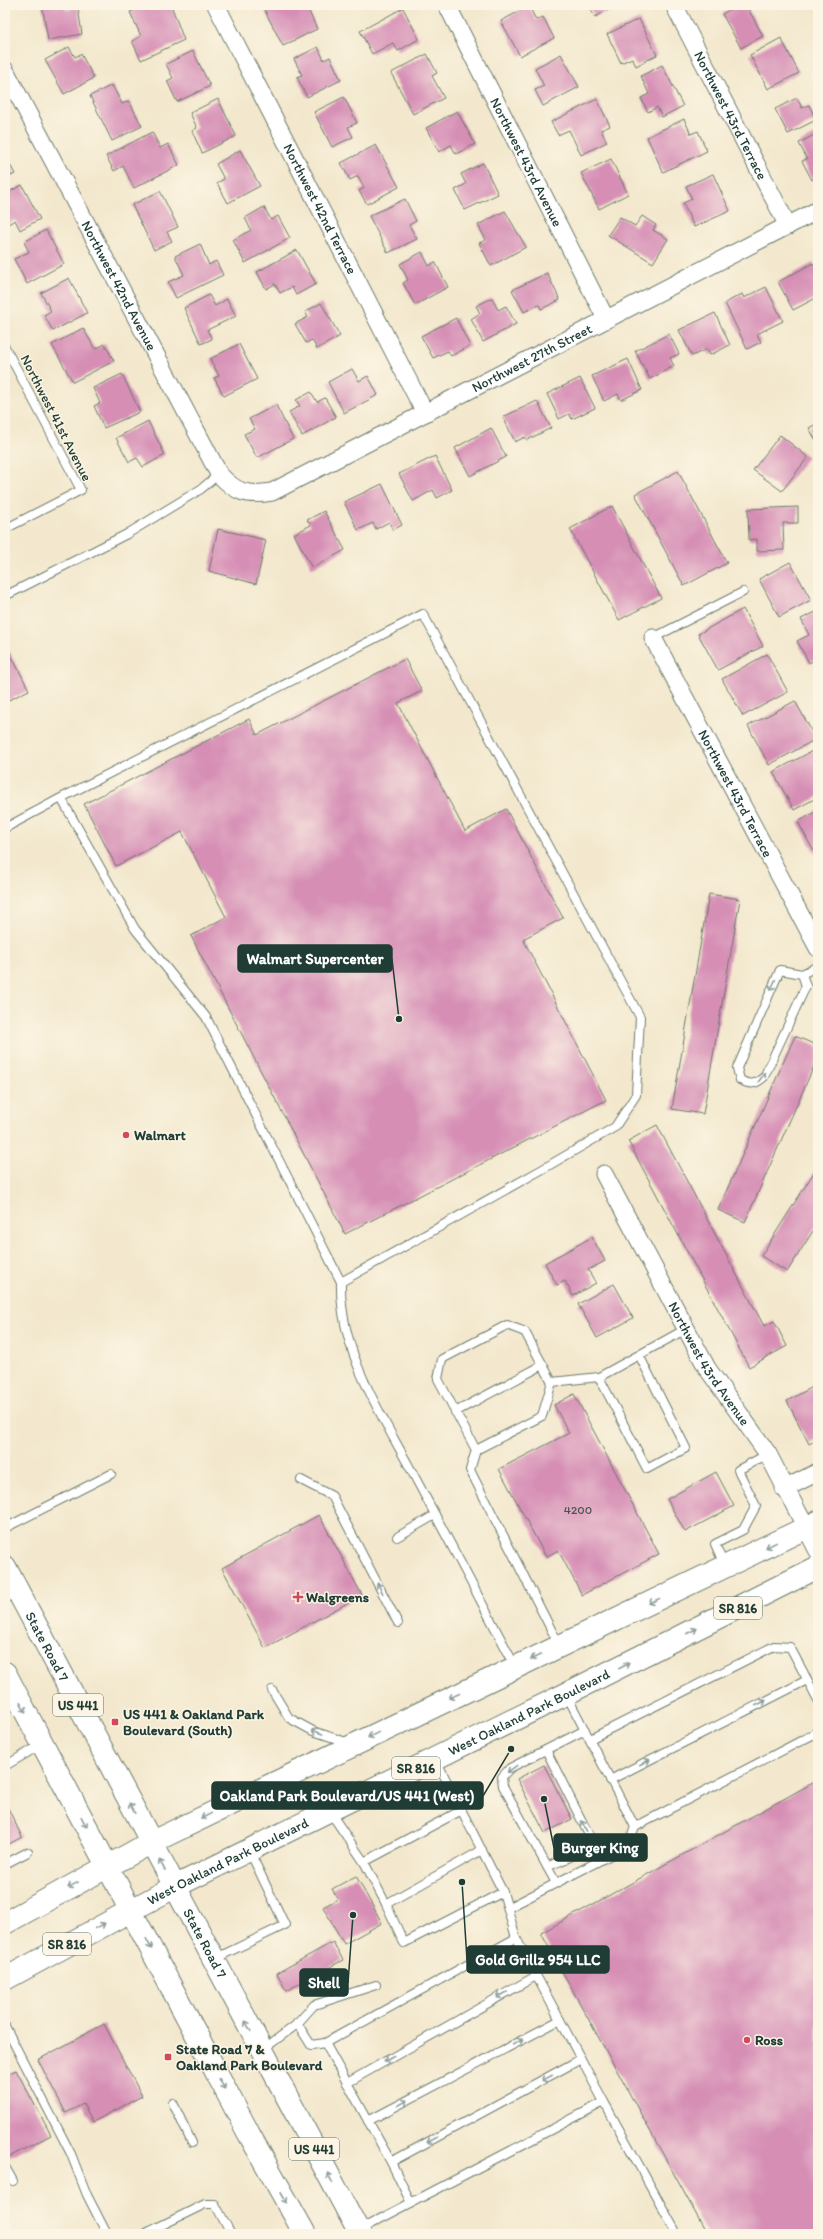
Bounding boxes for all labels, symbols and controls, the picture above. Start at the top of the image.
street label: Northwest 43rd Terrace [691,48,771,183]
street label: Northwest 43rd Avenue [487,95,566,230]
street label: Northwest 42nd Terrace [280,141,361,277]
street label: Northwest 42nd Avenue [78,218,161,354]
street label: Northwest 27th Street [469,320,595,396]
street label: Northwest 41st Avenue [17,352,95,484]
street label: Northwest 43rd Terrace [695,727,777,860]
callout: Walmart Supercenter [238,945,392,972]
text: Walmart Supercenter [246,950,385,969]
one-way arrow [769,979,777,991]
one-way arrow [758,1071,767,1082]
place label: Walmart [134,1127,186,1144]
marker: Walmart [121,1130,131,1140]
street label: Northwest 43rd Avenue [665,1299,754,1429]
house number: 4200 [564,1503,592,1517]
one-way arrow [765,1542,777,1549]
one-way arrow [376,1582,383,1594]
place label: Walgreens [306,1589,369,1606]
marker: Walgreens [293,1592,303,1602]
road number: SR 816 [714,1597,762,1619]
one-way arrow [648,1598,660,1605]
street label: State Road 7 [22,1609,73,1684]
one-way arrow [686,1627,698,1634]
one-way arrow [531,1654,543,1661]
one-way arrow [617,1661,629,1669]
street label: West Oakland Park Boulevard [445,1665,613,1759]
one-way arrow [448,1693,460,1700]
road number: US 441 [53,1694,103,1716]
one-way arrow [755,1699,767,1706]
one-way arrow [20,1701,27,1713]
place label: US 441 & Oakland Park Boulevard (South) [123,1706,265,1739]
marker: US 441 & Oakland Park Boulevard (South) [110,1717,120,1727]
one-way arrow [311,1728,323,1736]
one-way arrow [367,1732,379,1739]
road number: SR 816 [392,1757,440,1779]
one-way arrow [639,1758,651,1765]
one-way arrow [506,1765,517,1773]
callout: Oakland Park Boulevard/US 441 (West) [212,1782,483,1809]
text: Oakland Park Boulevard/US 441 (West) [219,1787,475,1806]
one-way arrow [128,1803,135,1815]
one-way arrow [200,1813,212,1820]
street label: West Oakland Park Boulevard [144,1814,311,1909]
one-way arrow [80,1816,88,1828]
one-way arrow [580,1820,587,1832]
callout: Burger King [554,1834,647,1861]
text: Burger King [561,1839,639,1858]
one-way arrow [158,1859,166,1871]
one-way arrow [67,1881,79,1889]
street label: State Road 7 [180,1905,231,1981]
one-way arrow [94,1922,106,1929]
road number: SR 816 [43,1933,91,1955]
one-way arrow [145,1938,153,1950]
callout: Gold Grillz 954 LLC [467,1946,609,1973]
text: Gold Grillz 954 LLC [475,1951,601,1969]
callout: Shell [300,1969,348,1996]
text: Shell [308,1974,341,1992]
one-way arrow [496,1991,508,1999]
one-way arrow [244,2020,252,2032]
place label: Ross [755,2032,783,2049]
marker: Ross [742,2035,752,2045]
one-way arrow [512,2038,524,2045]
place label: State Road 7 & Oakland Park Boulevard [176,2041,323,2074]
marker: State Road 7 & Oakland Park Boulevard [163,2052,173,2062]
one-way arrow [383,2056,395,2064]
one-way arrow [541,2074,553,2082]
one-way arrow [219,2077,227,2089]
one-way arrow [397,2099,409,2106]
one-way arrow [427,2136,439,2144]
road number: US 441 [289,2138,339,2160]
one-way arrow [326,2172,333,2184]
one-way arrow [281,2192,289,2204]

